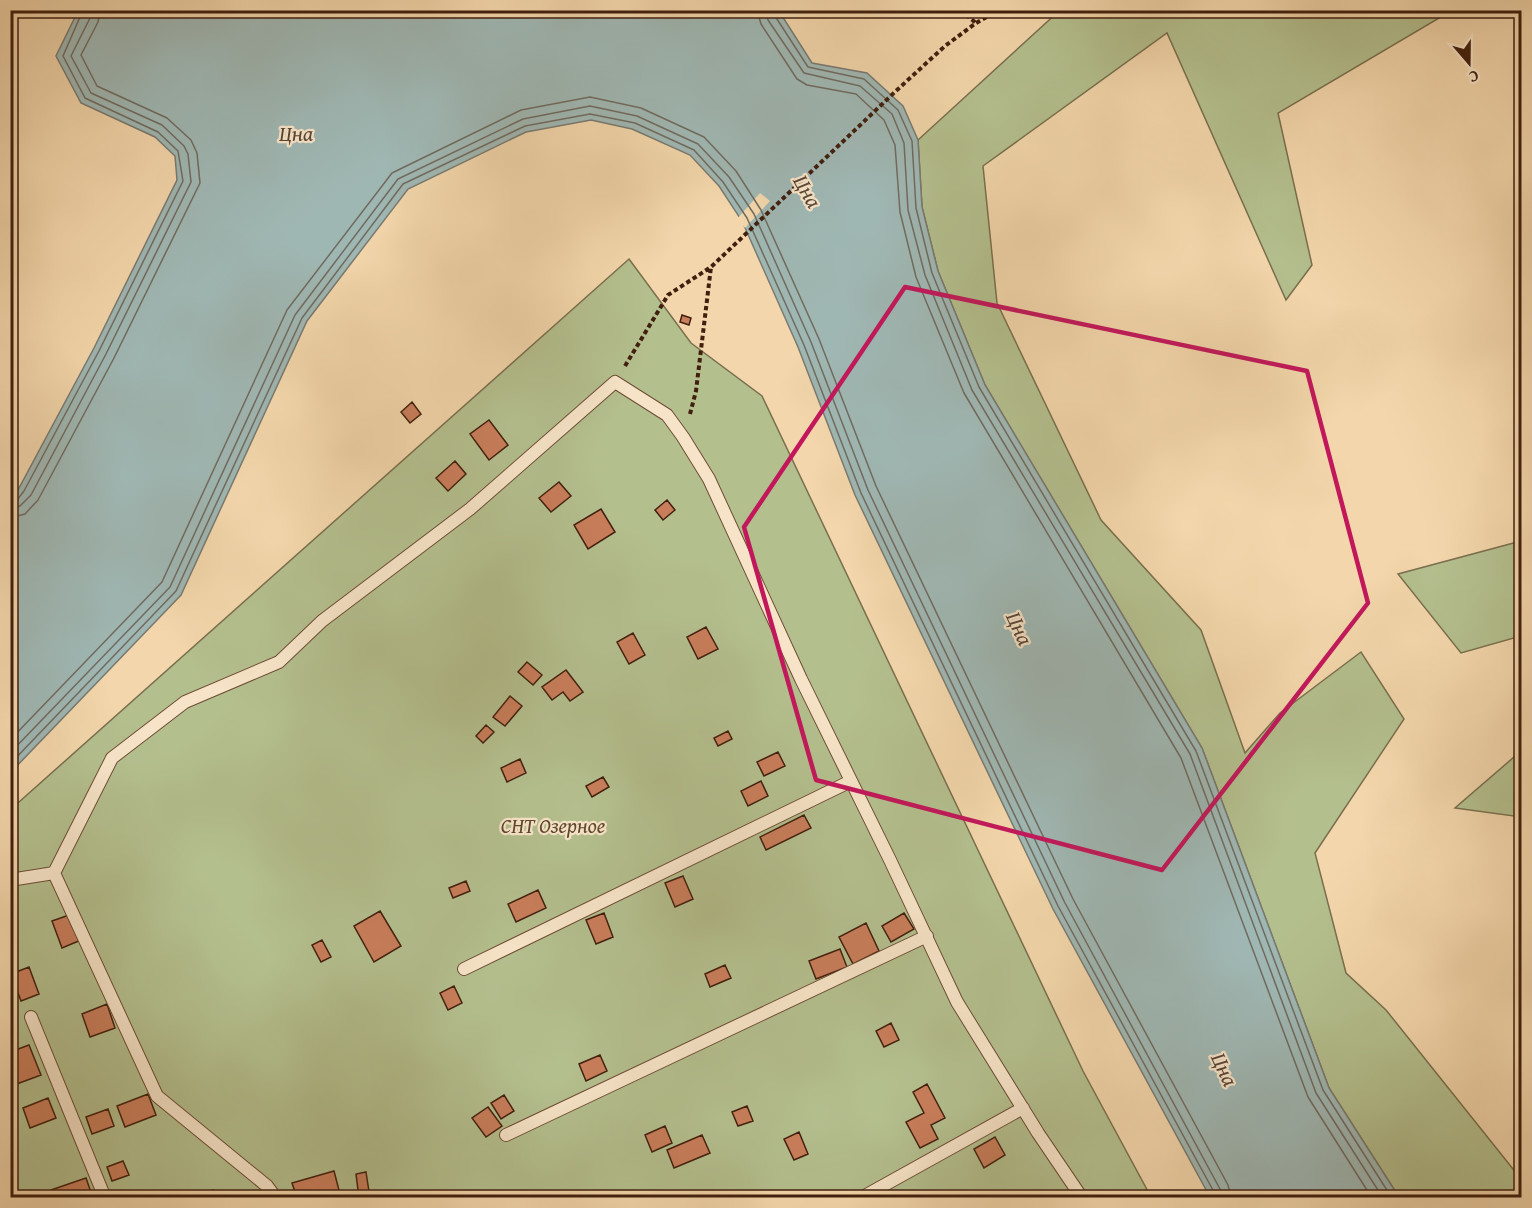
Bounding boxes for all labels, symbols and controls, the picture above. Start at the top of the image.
north arrow [1439,33,1499,93]
text: С [1466,64,1482,90]
water label: Цна [279,117,313,149]
water label: Цна [786,168,830,214]
water label: Цна [998,606,1042,650]
park label: СНТ Озерное [501,810,605,841]
water label: Цна [1203,1047,1247,1091]

